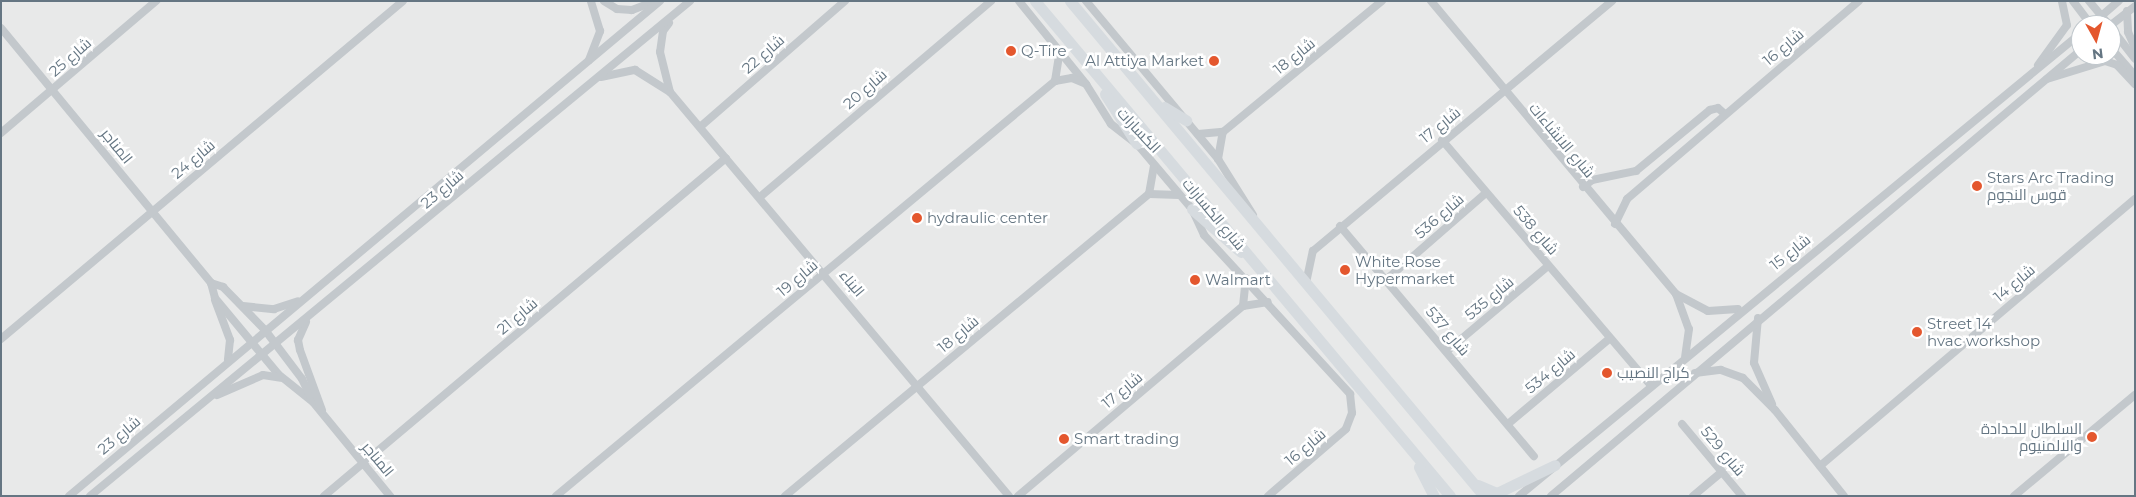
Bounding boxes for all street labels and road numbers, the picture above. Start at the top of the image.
street label: شارع 16 [1759,25,1807,69]
street label: شارع 22 [738,31,788,77]
street label: شارع 25 [45,34,95,80]
street label: شارع 18 [1270,34,1318,78]
street label: شارع 20 [840,65,890,113]
street label: شارع الانشاءات [1526,99,1598,181]
street label: شارع 17 [1416,103,1464,147]
street label: الكسارات [1114,104,1164,156]
street label: المناجر [97,125,137,167]
street label: شارع 24 [168,136,218,182]
street label: شارع 23 [417,166,467,212]
street label: شارع الكسارات [1179,174,1249,254]
street label: شارع 536 [1411,190,1467,242]
street label: شارع 538 [1510,202,1562,258]
street label: شارع 15 [1766,230,1814,274]
street label: شارع 19 [773,256,821,300]
street label: شارع 14 [1990,261,2038,305]
street label: البناء [836,266,868,300]
street label: شارع 535 [1461,272,1517,324]
street label: شارع 21 [493,294,541,338]
street label: شارع 537 [1422,303,1474,359]
street label: شارع 18 [934,312,982,356]
street label: شارع 534 [1521,345,1579,397]
street label: شارع 17 [1098,368,1146,412]
street label: شارع 23 [94,412,144,458]
street label: شارع 529 [1697,423,1749,479]
street label: شارع 16 [1281,425,1329,469]
street label: المناجر [358,438,398,480]

